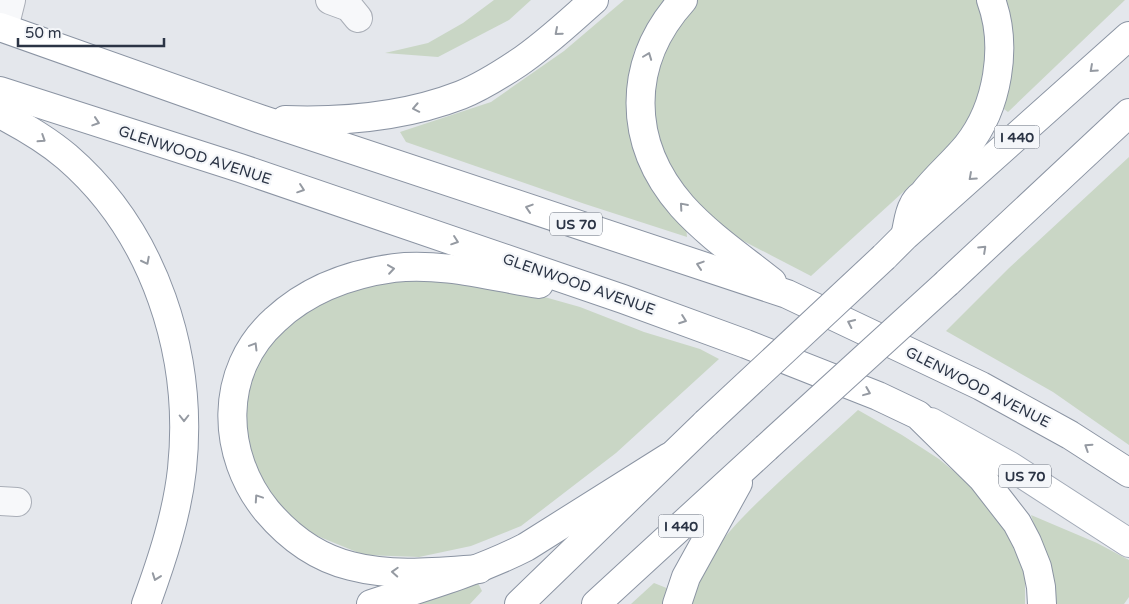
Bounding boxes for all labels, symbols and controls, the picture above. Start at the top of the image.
scale bar [18,15,164,47]
text: 50 m [25,24,62,42]
one-way arrow [554,26,563,35]
one-way arrow [642,52,653,61]
one-way arrow [1090,63,1099,72]
one-way arrow [412,102,420,113]
one-way arrow [92,117,100,127]
street label: GLENWOOD AVENUE [116,122,274,188]
road number: I 440 [994,125,1040,148]
one-way arrow [36,133,45,142]
one-way arrow [968,171,977,180]
one-way arrow [296,183,304,193]
one-way arrow [680,203,689,212]
one-way arrow [525,204,533,214]
road number: US 70 [550,212,602,235]
one-way arrow [450,236,458,246]
one-way arrow [977,246,986,255]
street label: GLENWOOD AVENUE [501,249,657,319]
one-way arrow [140,256,150,265]
one-way arrow [696,260,704,270]
one-way arrow [387,264,396,274]
one-way arrow [678,314,686,324]
one-way arrow [847,319,856,330]
one-way arrow [248,342,258,351]
street label: GLENWOOD AVENUE [903,343,1053,431]
one-way arrow [862,385,871,396]
one-way arrow [179,414,189,422]
one-way arrow [1084,443,1093,453]
road number: US 70 [999,464,1051,488]
one-way arrow [255,494,264,504]
road number: I 440 [658,514,704,538]
one-way arrow [391,567,399,578]
one-way arrow [152,572,162,581]

